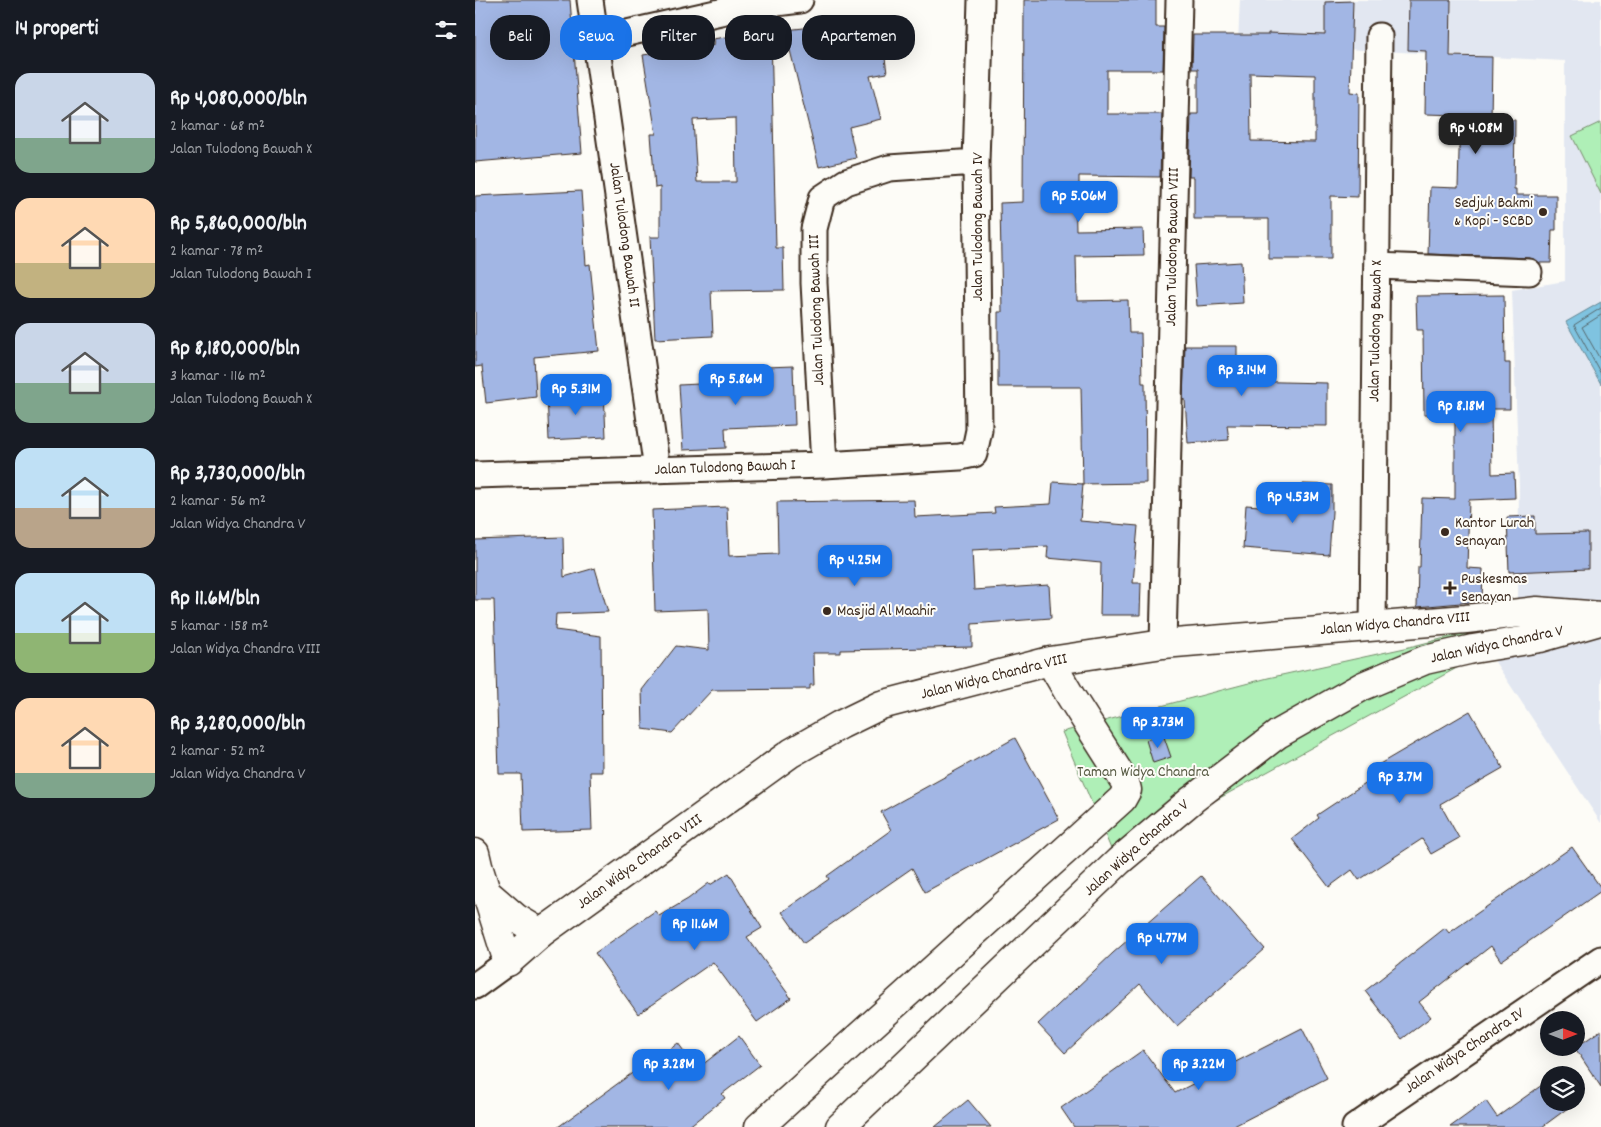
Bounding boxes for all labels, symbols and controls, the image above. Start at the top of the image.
text: 14 properti [15,15,98,45]
chip: Beli [490,15,550,60]
chip: Sewa [560,15,632,60]
chip: Filter [642,15,715,60]
chip: Baru [725,15,792,60]
chip: Apartemen [802,15,915,60]
icon: filters [432,16,460,44]
text: Rp 4,080,000/bln [170,85,307,115]
icon: home [55,93,115,153]
pin: Rp 4.08M [1424,112,1528,155]
text: 2 kamar · 68 m² [170,115,265,138]
text: Rp 4.08M [1450,117,1502,140]
text: Jalan Tulodong Bawah X [170,138,312,161]
street label: Jalan Tulodong Bawah IV [967,152,990,302]
street label: Jalan Tulodong Bawah II [602,161,646,309]
street label: Jalan Tulodong Bawah VIII [1160,167,1186,327]
pin: Rp 5.06M [1027,180,1131,223]
text: Rp 5.06M [1052,185,1106,208]
place label: Sedjuk Bakmi & Kopi - SCBD [1454,192,1533,233]
marker: Sedjuk Bakmi & Kopi - SCBD [1537,206,1549,218]
text: Rp 5,860,000/bln [170,210,307,240]
icon: home [55,218,115,278]
street label: Jalan Tulodong Bawah III [803,234,831,386]
text: 2 kamar · 78 m² [170,240,263,263]
street label: Jalan Tulodong Bawah X [1363,259,1389,402]
text: Jalan Tulodong Bawah I [170,263,311,286]
text: Rp 8,180,000/bln [170,335,300,365]
icon: home [55,343,115,403]
pin: Rp 3.14M [1190,354,1294,397]
text: Rp 3.14M [1218,359,1266,382]
pin: Rp 5.86M [684,364,788,406]
text: 3 kamar · 116 m² [170,365,266,388]
text: Rp 5.86M [710,368,762,391]
pin: Rp 5.31M [524,374,628,416]
text: Rp 5.31M [552,378,600,401]
text: Jalan Tulodong Bawah X [170,388,312,411]
pin: Rp 8.18M [1409,390,1513,433]
text: Rp 8.18M [1437,395,1485,418]
street label: Jalan Tulodong Bawah I [654,454,796,482]
text: Rp 3,730,000/bln [170,460,305,490]
icon: home [55,468,115,528]
pin: Rp 4.53M [1241,482,1345,524]
text: Rp 4.53M [1267,486,1319,509]
text: 2 kamar · 56 m² [170,490,266,513]
place label: Kantor Lurah Senayan [1455,512,1534,553]
text: Jalan Widya Chandra V [170,513,305,536]
marker: Kantor Lurah Senayan [1439,526,1451,538]
pin: Rp 4.25M [803,544,907,587]
text: Rp 4.25M [829,549,881,572]
place label: Puskesmas Senayan [1461,568,1528,609]
marker: Puskesmas Senayan [1443,581,1457,595]
text: Rp 11.6M/bln [170,585,260,615]
icon: home [55,593,115,653]
place label: Masjid Al Maahir [837,600,936,623]
marker: Masjid Al Maahir [821,605,833,617]
street label: Jalan Widya Chandra VIII [1319,606,1471,642]
text: 5 kamar · 158 m² [170,615,268,638]
street label: Jalan Widya Chandra V [1428,620,1566,670]
text: Jalan Widya Chandra VIII [170,638,320,661]
street label: Jalan Widya Chandra VIII [918,648,1070,706]
pin: Rp 3.73M [1106,706,1210,749]
text: Rp 3,280,000/bln [170,710,305,740]
text: Rp 3.73M [1132,711,1184,734]
icon: home [55,718,115,778]
text: 2 kamar · 52 m² [170,740,265,763]
park label: Taman Widya Chandra [1077,761,1209,784]
pin: Rp 3.7M [1354,762,1446,804]
text: Jalan Widya Chandra V [170,763,305,786]
text: Rp 3.7M [1378,766,1422,789]
street label: Jalan Widya Chandra V [1079,794,1195,902]
street label: Jalan Widya Chandra VIII [572,809,708,915]
pin: Rp 11.6M [643,908,747,951]
text: Rp 11.6M [672,913,718,936]
pin: Rp 4.77M [1110,922,1214,965]
text: Rp 4.77M [1137,927,1187,950]
street label: Jalan Widya Chandra IV [1400,1002,1530,1100]
north arrow [1540,1011,1585,1056]
map controls [1540,1011,1585,1111]
pin: Rp 3.28M [617,1048,721,1091]
pin: Rp 3.22M [1147,1048,1251,1091]
text: Rp 3.28M [643,1053,695,1076]
text: Rp 3.22M [1173,1053,1225,1076]
button: layers [1540,1066,1585,1111]

